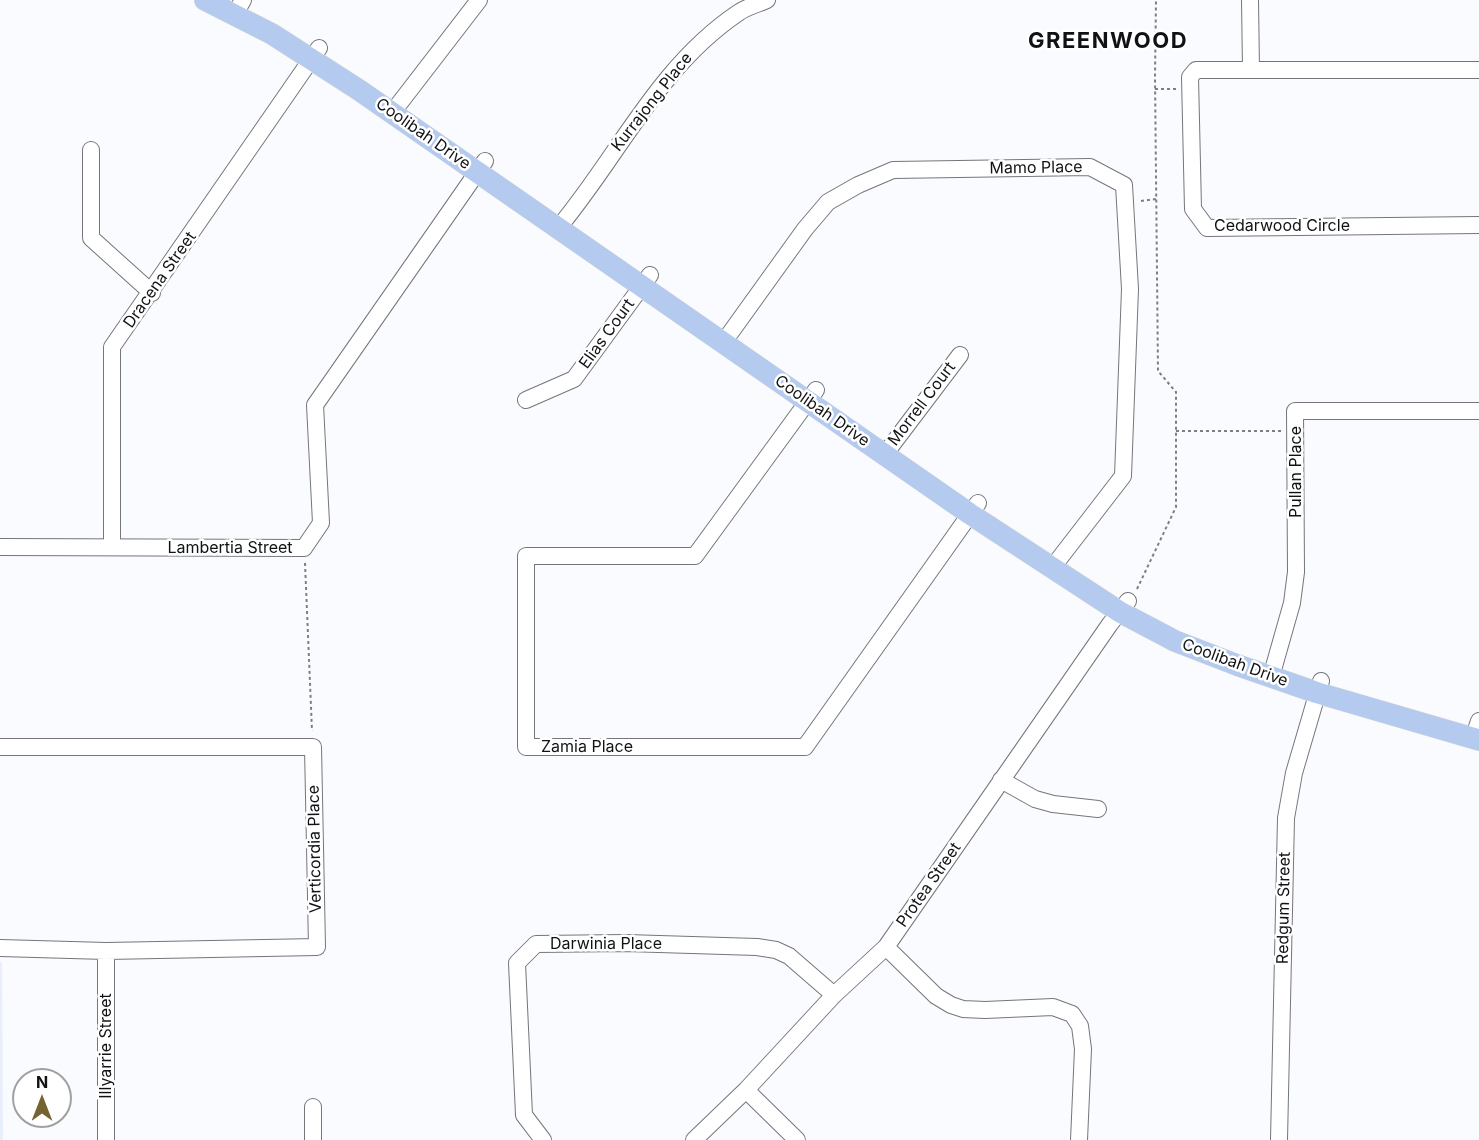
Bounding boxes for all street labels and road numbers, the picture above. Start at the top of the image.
street label: Kurrajong Place [608,49,696,155]
street label: Coolibah Drive [372,94,474,174]
street label: Mamo Place [989,158,1083,178]
street label: Cedarwood Circle [1214,216,1350,236]
street label: Dracena Street [120,228,200,332]
street label: Elias Court [575,295,639,373]
street label: Morrell Court [884,358,960,450]
street label: Coolibah Drive [771,371,873,451]
street label: Pullan Place [1286,426,1306,518]
street label: Lambertia Street [167,538,293,558]
street label: Coolibah Drive [1179,635,1291,691]
street label: Zamia Place [541,737,633,757]
street label: Verticordia Place [304,785,326,913]
street label: Protea Street [893,839,965,931]
street label: Redgum Street [1273,852,1295,964]
street label: Darwinia Place [550,934,662,954]
street label: Illyarrie Street [96,993,116,1099]

